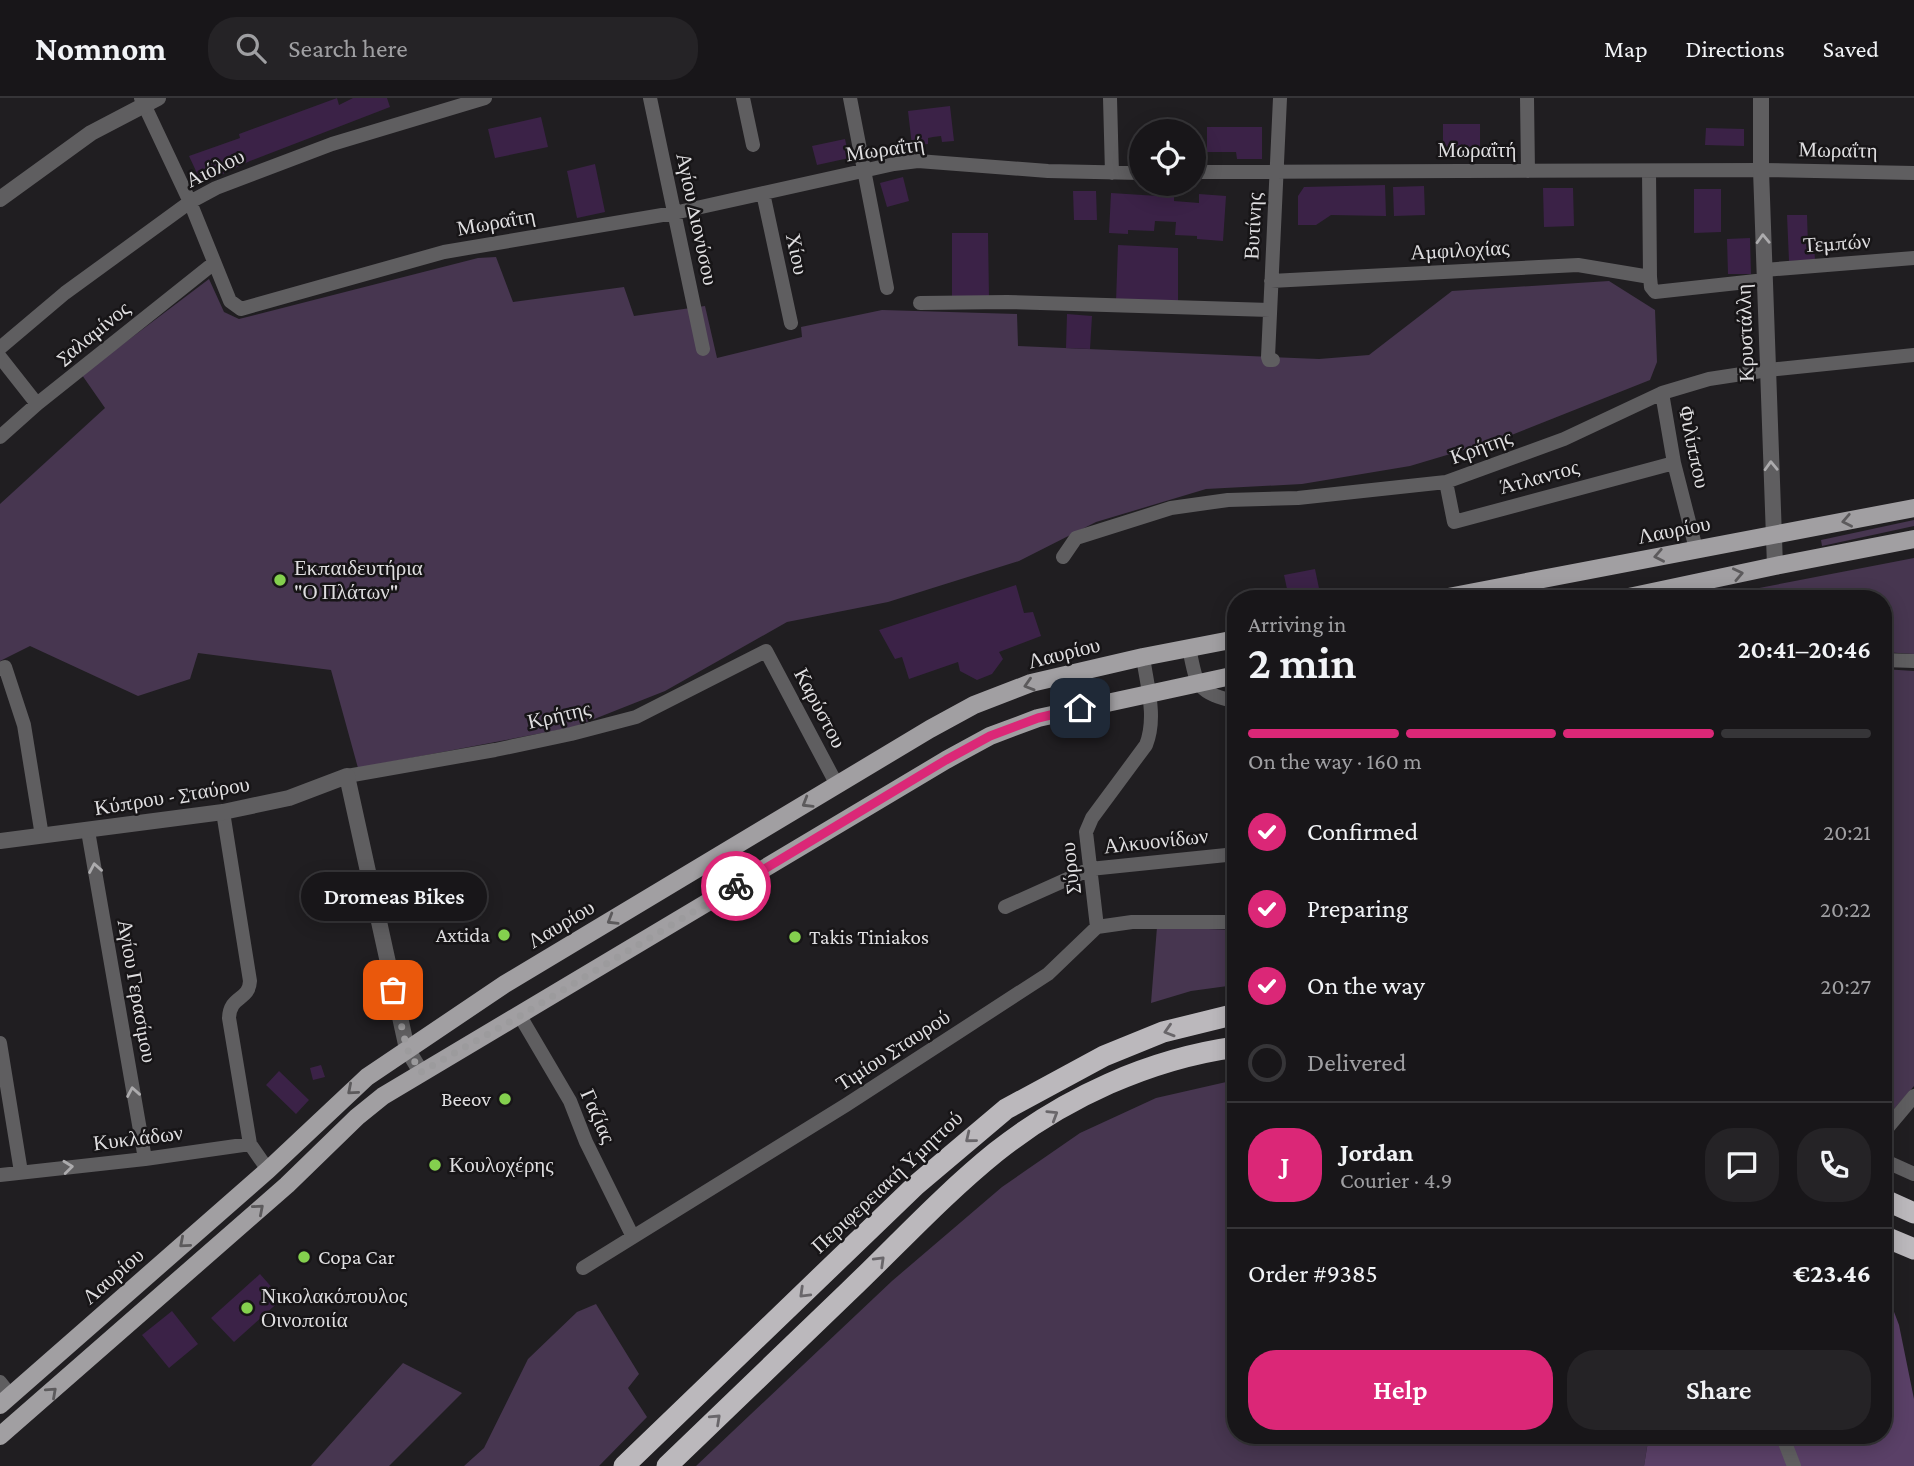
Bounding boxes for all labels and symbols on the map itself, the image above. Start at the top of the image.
street label: Μωραΐτή [844,132,926,166]
street label: Μωραΐτη [1798,137,1878,163]
street label: Μωραΐτή [1437,138,1517,162]
street label: Αιόλου [182,144,248,192]
street label: Αγίου Διονύσου [671,151,723,287]
street label: Βυτίνης [1239,191,1267,260]
street label: Μωραΐτη [455,203,537,241]
street label: Τεμπών [1802,229,1872,257]
street label: Χίου [781,231,813,277]
one-way arrow [1755,233,1771,244]
street label: Αμφιλοχίας [1410,235,1511,265]
street label: Κρυστάλλη [1731,284,1759,382]
street label: Σαλαμίνος [51,296,135,370]
street label: Φιλίππου [1674,403,1714,491]
street label: Κρήτης [1447,424,1516,469]
street label: Άτλαντος [1497,455,1582,499]
one-way arrow [1764,461,1779,472]
street label: Λαυρίου [1636,511,1712,549]
one-way arrow [1841,513,1853,528]
one-way arrow [1653,548,1665,563]
place label: Εκπαιδευτήρια "Ο Πλάτων" [294,556,423,604]
one-way arrow [1732,567,1744,582]
marker: Εκπαιδευτήρια "Ο Πλάτων" [272,572,288,588]
street label: Λαυρίου [1025,632,1103,674]
street label: Καρύστου [789,664,851,752]
one-way arrow [1023,676,1035,691]
pin [1050,678,1110,738]
street label: Κρήτης [525,696,594,734]
street label: Κύπρου - Σταύρου [93,772,251,820]
one-way arrow [801,794,814,807]
street label: Αλκυονίδων [1103,824,1209,858]
street label: Σύρου [1056,841,1084,895]
courier [701,851,771,921]
one-way arrow [88,862,103,874]
callout: Dromeas Bikes [300,871,486,920]
street label: Λαυρίου [523,895,599,953]
one-way arrow [607,912,620,925]
street label: Αγίου Γερασίμου [113,918,161,1064]
place label: Axtida [436,923,490,947]
place label: Takis Tiniakos [809,925,929,949]
marker: Axtida [496,927,512,943]
marker: Takis Tiniakos [787,929,803,945]
pin [363,960,423,1020]
street label: Τιμίου Σταυρού [832,1004,954,1096]
one-way arrow [1164,1022,1176,1037]
one-way arrow [347,1082,360,1094]
street label: Γαζίας [575,1085,621,1147]
one-way arrow [126,1086,141,1098]
place label: Beeov [441,1087,491,1111]
marker: Beeov [497,1091,513,1107]
street label: Περιφερειακή Υμηττού [807,1106,967,1258]
one-way arrow [1046,1110,1059,1123]
street label: Κυκλάδων [92,1121,184,1155]
one-way arrow [966,1129,978,1142]
place label: Κουλοχέρης [449,1153,554,1177]
marker: Κουλοχέρης [427,1157,443,1173]
one-way arrow [63,1160,74,1175]
one-way arrow [251,1205,264,1217]
one-way arrow [179,1235,192,1247]
street label: Λαυρίου [77,1243,149,1309]
place label: Copa Car [318,1245,395,1269]
marker: Copa Car [296,1249,312,1265]
one-way arrow [872,1257,885,1270]
place label: Νικολακόπουλος Οινοποιία [261,1284,408,1332]
one-way arrow [799,1284,812,1297]
marker: Νικολακόπουλος Οινοποιία [239,1300,255,1316]
one-way arrow [44,1388,57,1400]
one-way arrow [708,1415,721,1427]

